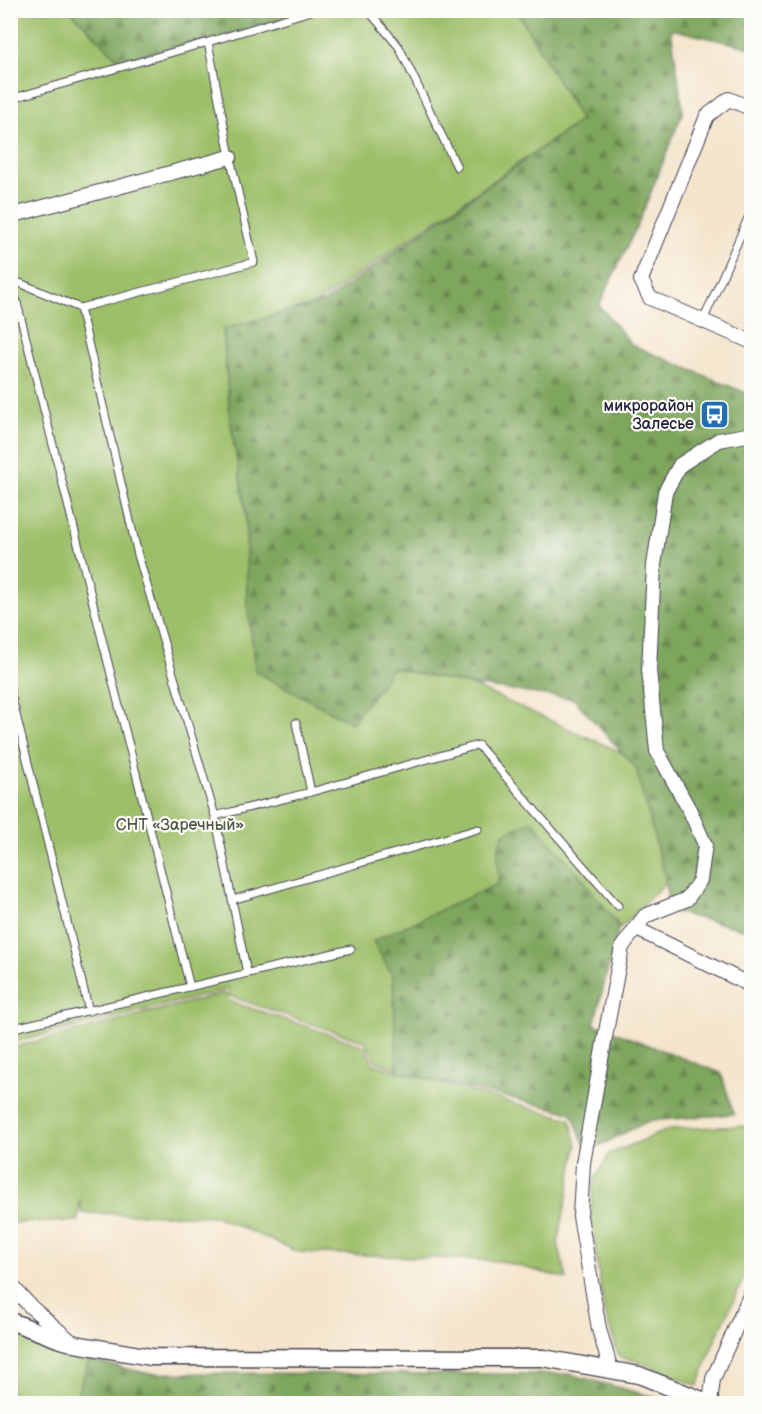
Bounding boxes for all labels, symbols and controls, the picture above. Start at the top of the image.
place label: микрорайон Залесье [604,397,694,434]
bus stop icon: микрорайон Залесье [699,399,731,431]
park label: СНТ «Заречный» [116,816,244,835]

